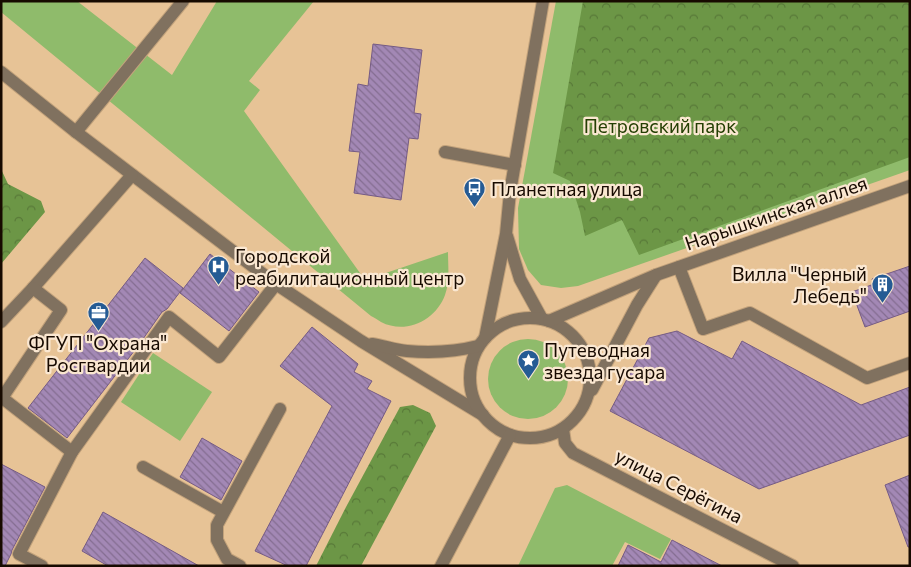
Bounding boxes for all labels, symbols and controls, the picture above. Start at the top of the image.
park label: Петровский парк [584,114,736,137]
street label: Нарышкинская аллея [682,170,870,255]
bus stop icon: Планетная улица [463,177,487,208]
place label: Планетная улица [491,177,642,200]
place label: Городской реабилитационный центр [235,244,464,289]
hospital icon: Городской реабилитационный центр [207,255,231,286]
place label: Вилла "Черный Лебедь" [732,262,867,307]
building icon: Вилла "Черный Лебедь" [871,273,895,304]
office icon: ФГУП "Охрана" Росгвардии [86,300,110,331]
place label: ФГУП "Охрана" Росгвардии [29,331,167,376]
place label: Путеводная звезда гусара [544,338,665,383]
place icon: Путеводная звезда гусара [516,349,540,380]
street label: улица Серёгина [612,444,747,528]

